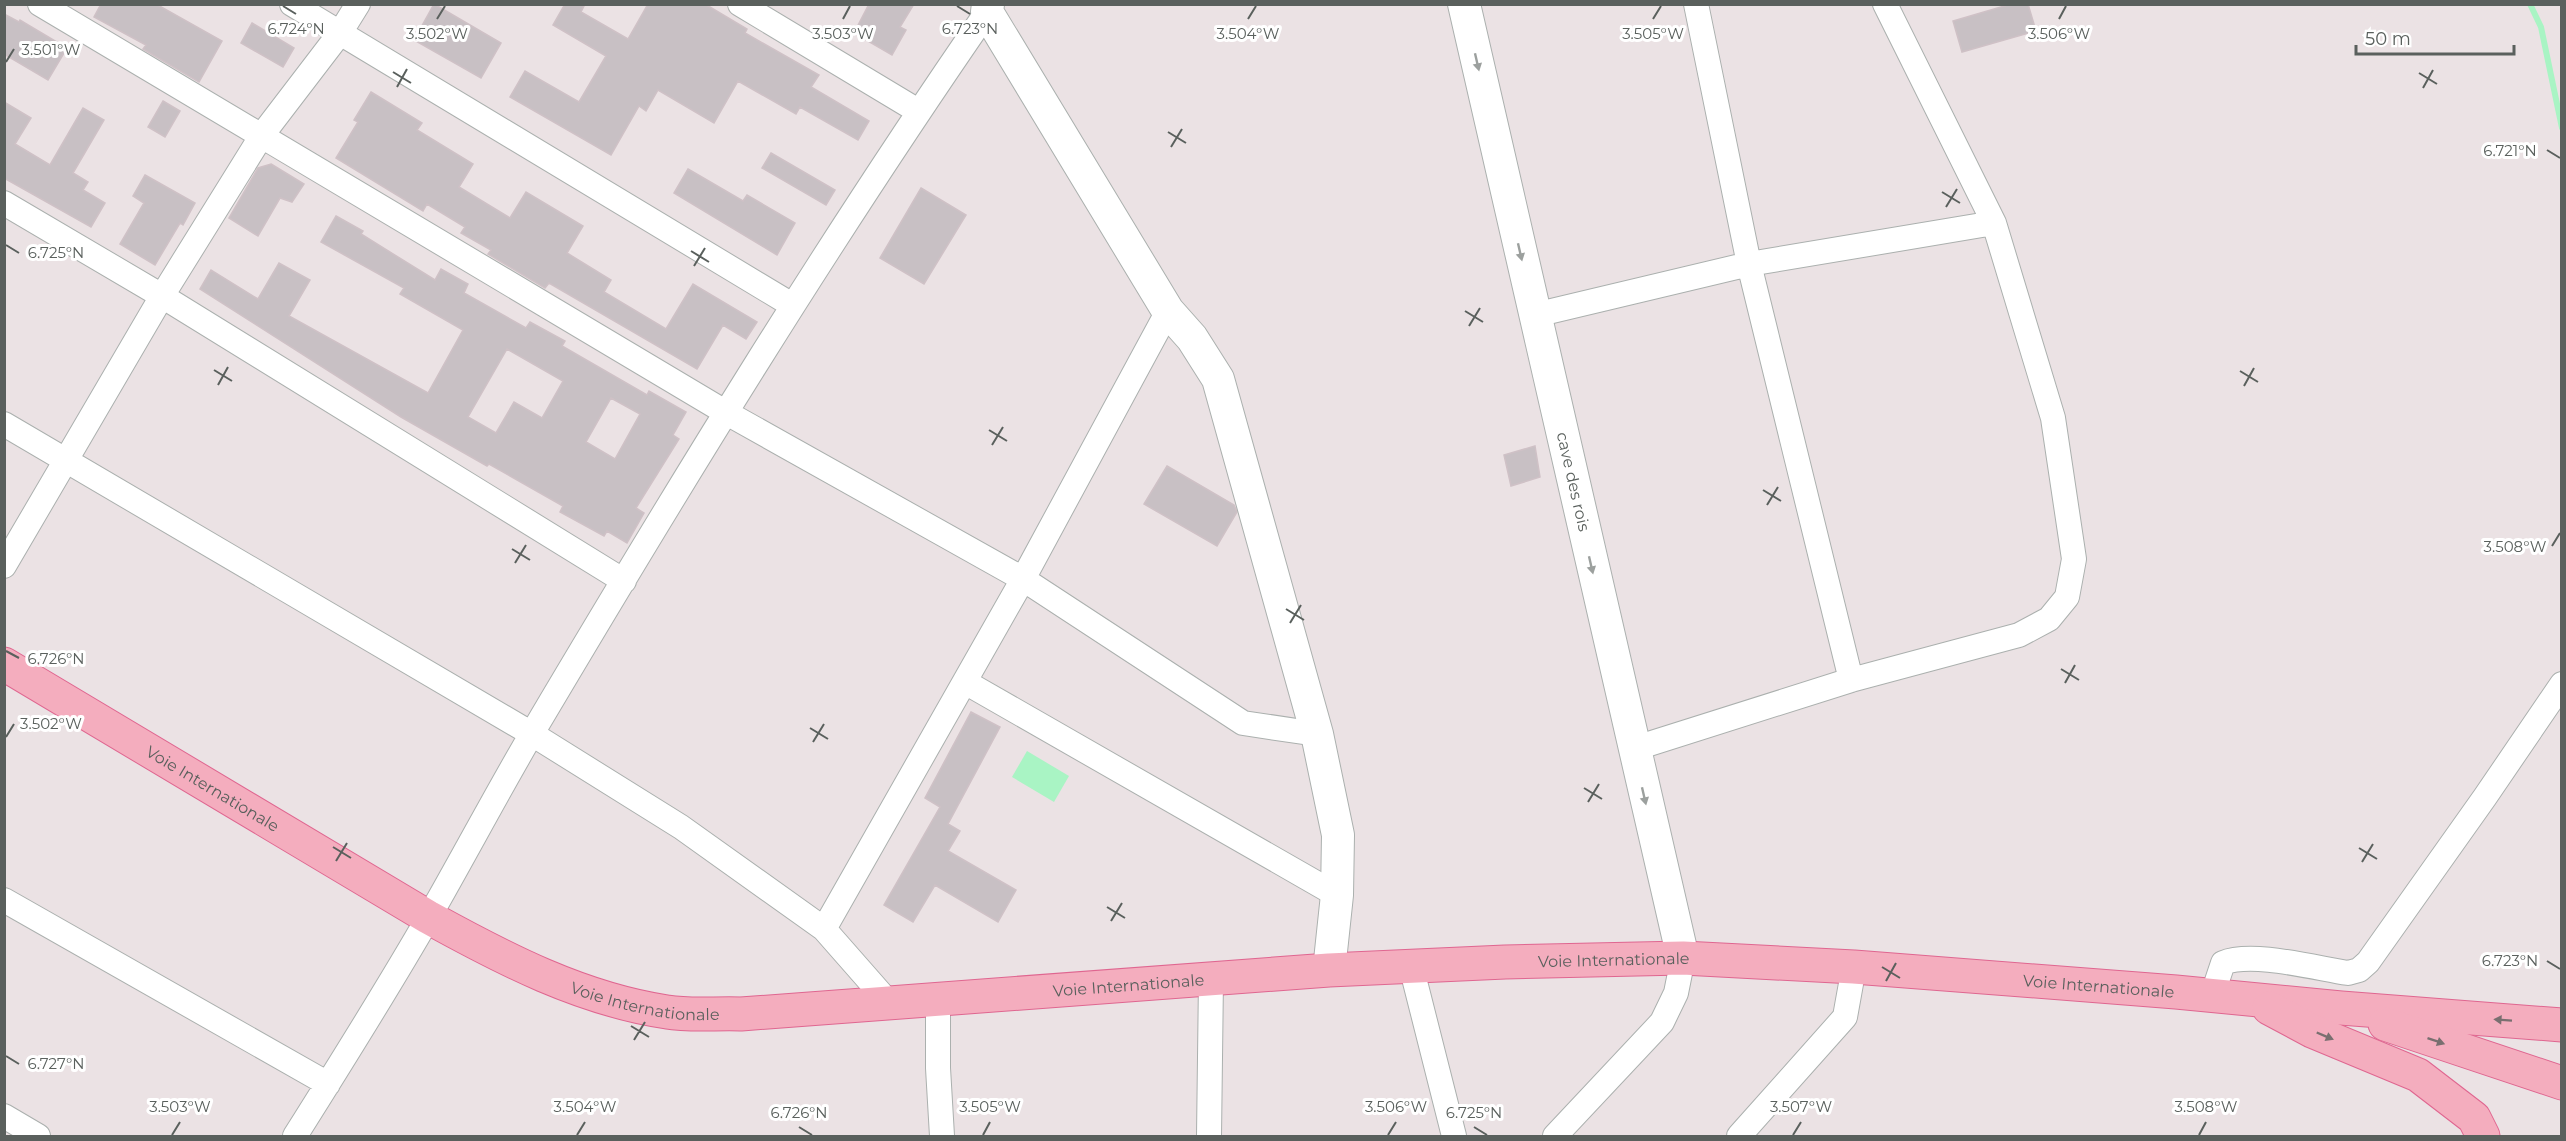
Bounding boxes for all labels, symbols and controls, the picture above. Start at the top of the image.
scale bar [2356,18,2514,56]
text: 6.724°N [267,19,325,38]
text: 6.723°N [942,19,998,38]
text: 3.502°W [406,24,468,43]
text: 3.503°W [812,24,874,43]
text: 3.504°W [1217,24,1280,43]
text: 3.505°W [1622,24,1684,43]
text: 3.506°W [2028,24,2090,43]
text: 50 m [2365,28,2411,50]
text: 3.501°W [22,40,81,59]
one-way arrow [1473,52,1482,71]
text: 6.721°N [2483,141,2537,160]
text: 6.725°N [28,243,84,262]
one-way arrow [1516,243,1526,261]
street label: cave des rois [1553,430,1594,533]
text: 3.508°W [2484,537,2547,556]
one-way arrow [1587,556,1597,574]
text: 6.726°N [28,649,84,668]
text: 3.502°W [20,714,82,733]
street label: Voie Internationale [142,742,282,836]
one-way arrow [1640,787,1650,805]
street label: Voie Internationale [1538,949,1690,971]
text: 6.723°N [2482,951,2538,970]
street label: Voie Internationale [1052,970,1205,1001]
street label: Voie Internationale [2022,971,2175,1002]
street label: Voie Internationale [568,978,720,1024]
one-way arrow [2494,1016,2513,1025]
one-way arrow [2316,1032,2334,1041]
one-way arrow [2427,1036,2445,1046]
text: 6.727°N [28,1054,84,1073]
text: 3.503°W [149,1097,211,1116]
text: 3.504°W [554,1097,617,1116]
text: 3.505°W [959,1097,1021,1116]
text: 3.506°W [1365,1097,1427,1116]
text: 3.507°W [1770,1097,1832,1116]
text: 3.508°W [2175,1097,2238,1116]
text: 6.726°N [771,1103,827,1122]
text: 6.725°N [1446,1103,1502,1122]

